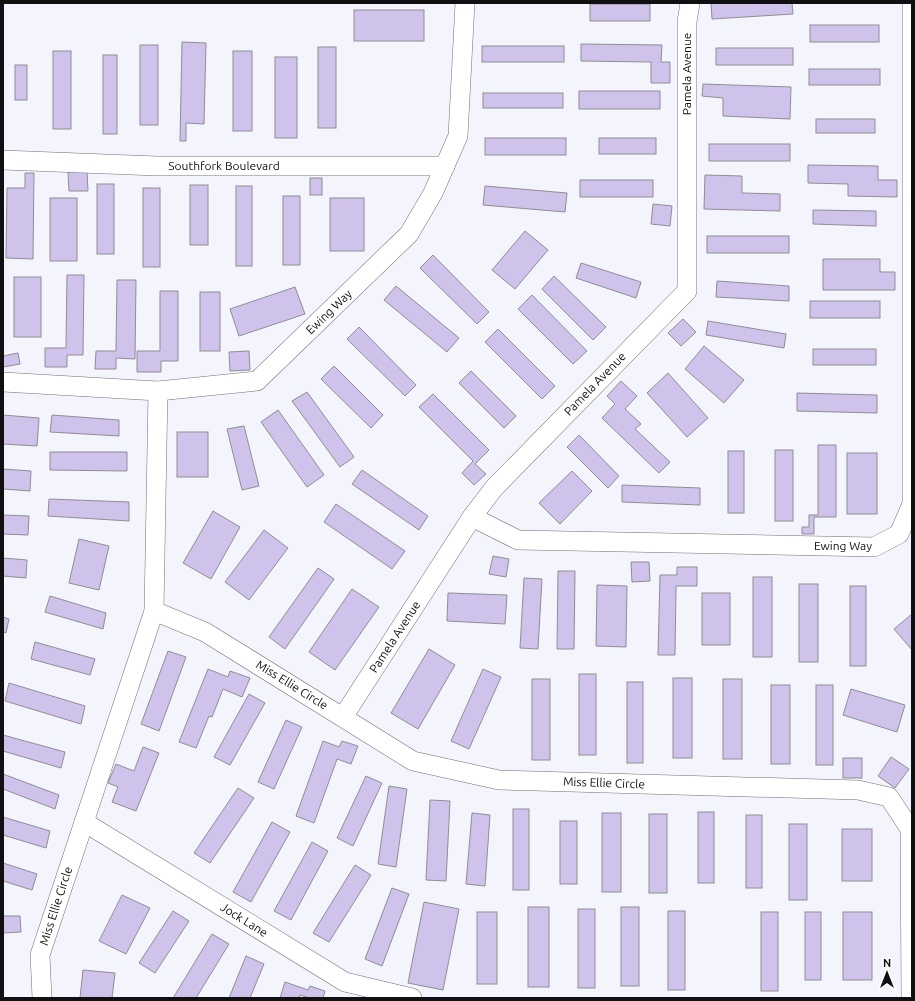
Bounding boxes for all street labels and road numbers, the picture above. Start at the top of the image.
street label: Pamela Avenue [680,33,693,115]
street label: Southfork Boulevard [168,159,280,172]
street label: Ewing Way [303,287,354,337]
street label: Pamela Avenue [561,349,628,418]
street label: Ewing Way [814,539,872,552]
street label: Pamela Avenue [367,598,423,675]
street label: Miss Ellie Circle [254,657,330,712]
street label: Miss Ellie Circle [563,775,645,790]
street label: Miss Ellie Circle [37,865,74,947]
street label: Jock Lane [218,900,270,939]

